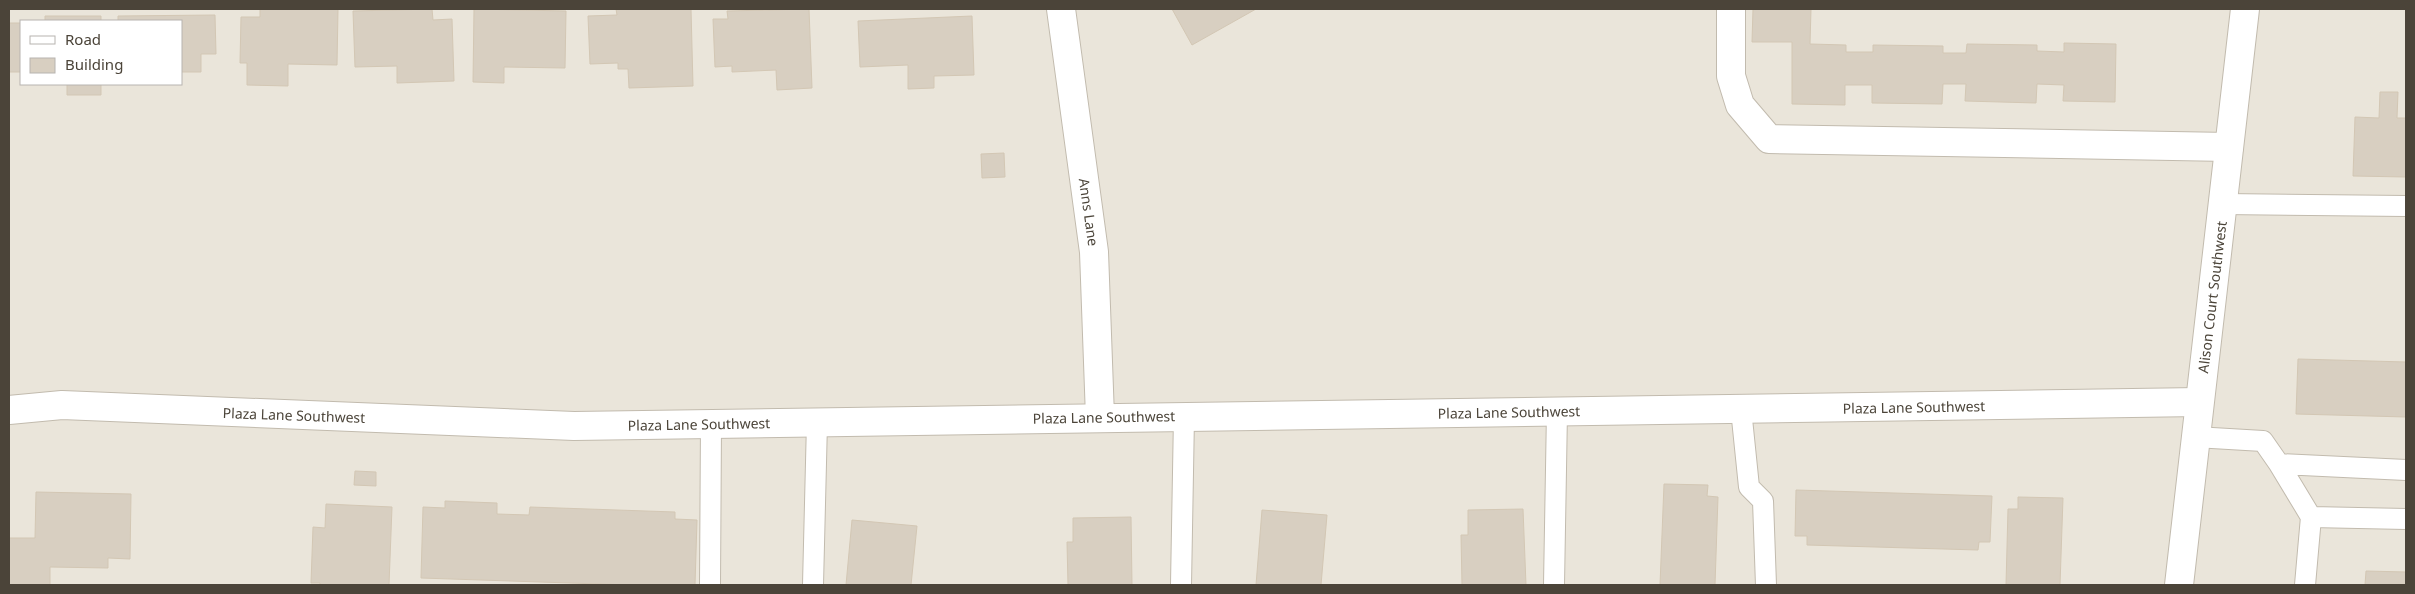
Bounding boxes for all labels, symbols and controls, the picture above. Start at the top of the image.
legend [20,20,182,85]
text: Road [65,29,101,49]
text: Building [65,54,123,74]
street label: Anns Lane [1075,177,1103,247]
street label: Alison Court Southwest [2193,220,2231,374]
street label: Plaza Lane Southwest [1843,396,1985,418]
street label: Plaza Lane Southwest [1438,401,1580,423]
street label: Plaza Lane Southwest [222,403,366,427]
street label: Plaza Lane Southwest [1033,406,1175,428]
street label: Plaza Lane Southwest [628,413,770,435]

